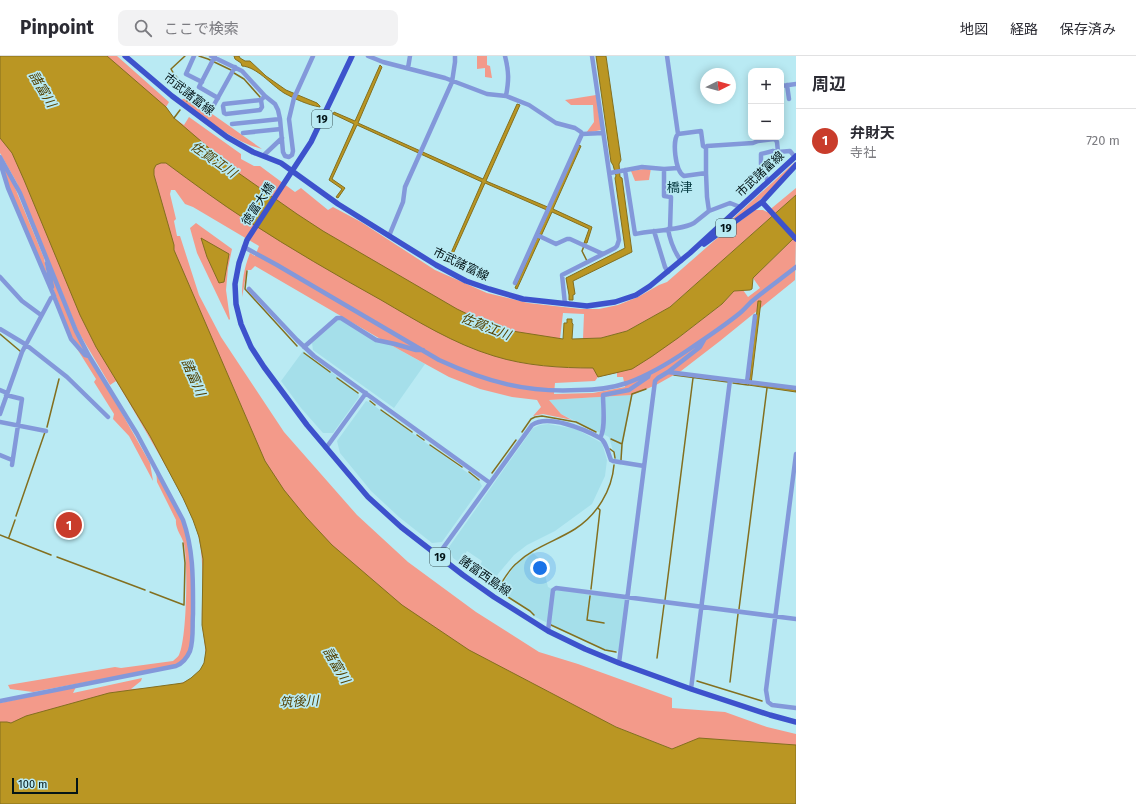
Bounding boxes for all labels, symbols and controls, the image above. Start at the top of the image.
search box [118,10,398,46]
text: Pinpoint [20,16,94,39]
icon: search [132,17,154,39]
text: ここで検索 [164,20,239,38]
text: 地図 [960,21,988,38]
text: 経路 [1010,21,1038,38]
text: 保存済み [1060,21,1116,38]
north arrow [700,68,736,104]
map controls [748,68,784,140]
button: + [748,68,784,104]
water label: 諸富川 [26,69,60,112]
street label: 市武諸富線 [161,70,217,118]
text: 周辺 [812,74,846,95]
button: − [748,104,784,140]
road number: 19 [312,110,332,128]
text: 弁財天 [850,124,895,142]
text: 1 [822,133,828,148]
text: 720 m [1086,133,1120,148]
water label: 佐賀江川 [188,138,241,182]
text: 寺社 [850,145,876,160]
street label: 市武諸富線 [733,148,787,200]
street label: 徳富大橋 [239,180,277,228]
district label: 橋津 [667,180,693,195]
road number: 19 [716,219,736,237]
street label: 市武諸富線 [431,245,491,283]
water label: 佐賀江川 [459,310,515,344]
water label: 諸富川 [179,356,209,400]
pin: 1 [56,510,82,540]
road number: 19 [430,548,450,566]
street label: 諸富西島線 [456,553,514,599]
your location [530,558,550,578]
water label: 諸富川 [320,645,354,688]
water label: 筑後川 [279,693,321,710]
scale bar [12,776,78,795]
text: 100 m [18,778,47,791]

